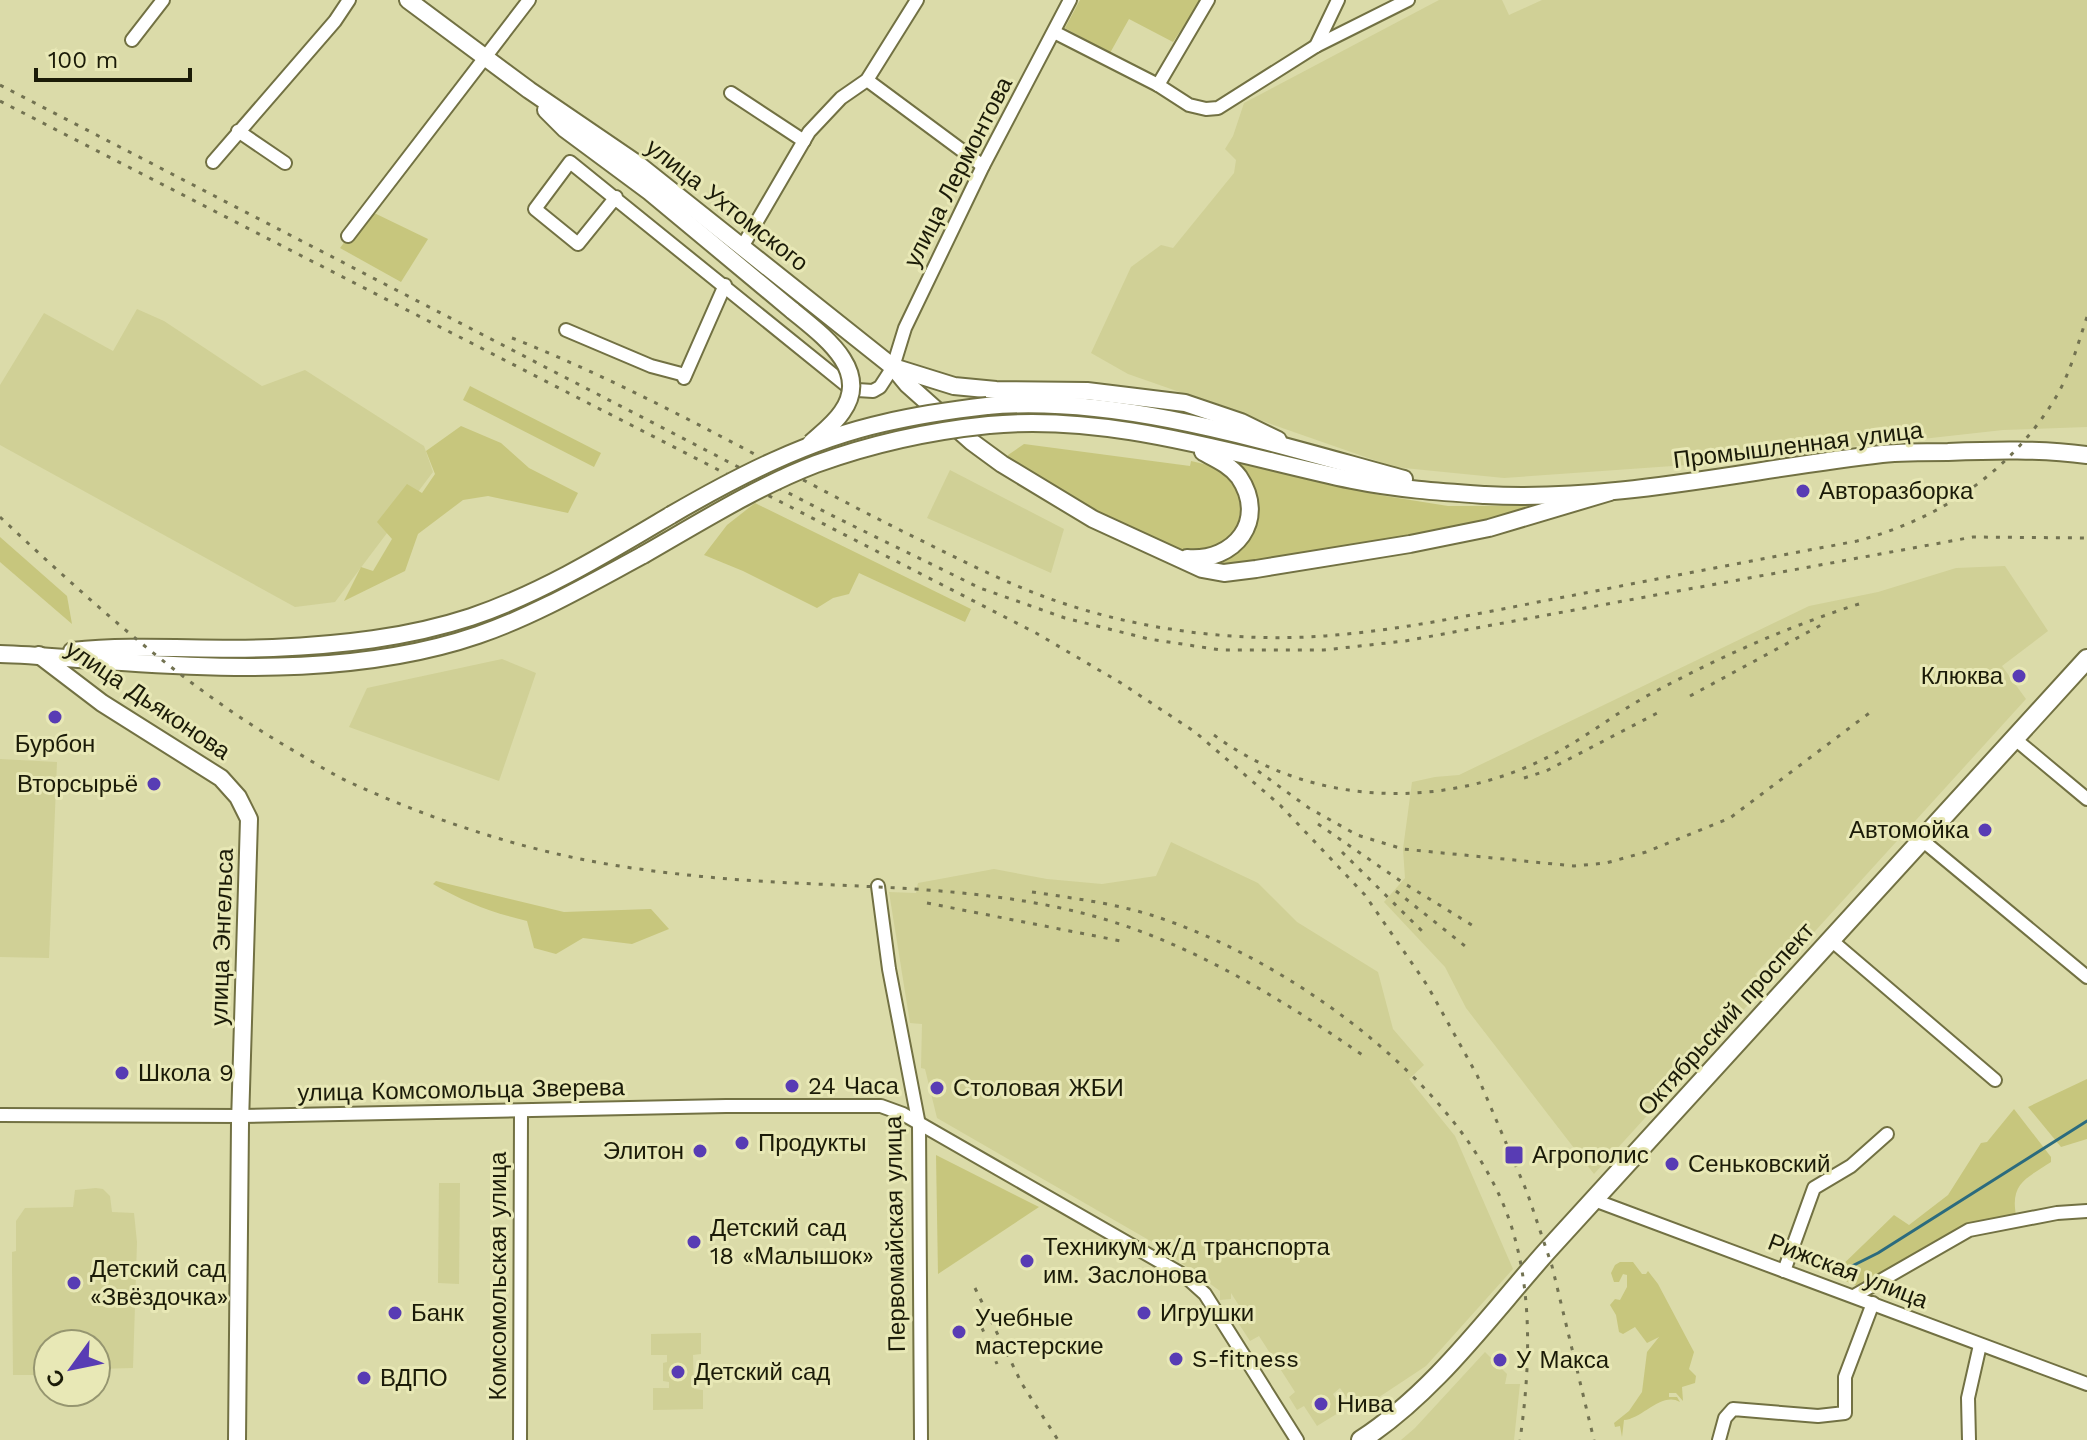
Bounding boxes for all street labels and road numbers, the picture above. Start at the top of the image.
street label: улица Лермонтова [898,72,1018,272]
street label: улица Ухтомского [640,133,814,277]
street label: Промышленная улица [1672,416,1925,474]
street label: улица Дьяконова [60,635,236,766]
street label: улица Энгельса [205,847,239,1026]
street label: Октябрьский проспект [1632,917,1820,1121]
street label: улица Комсомольца Зверева [297,1073,626,1107]
street label: Первомайская улица [879,1115,911,1353]
street label: Комсомольская улица [484,1151,512,1400]
street label: Рижская улица [1764,1228,1933,1315]

